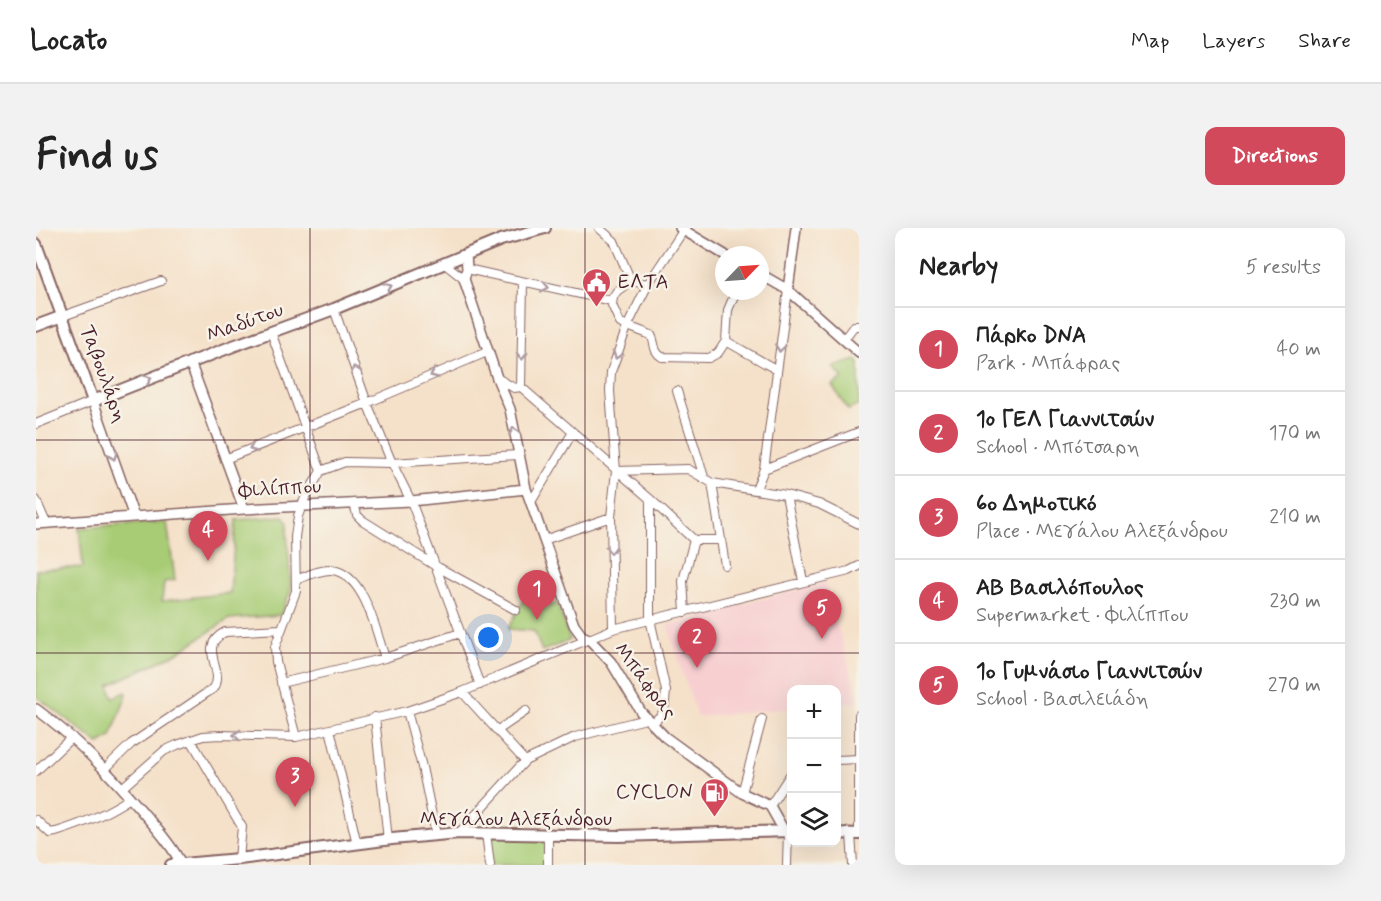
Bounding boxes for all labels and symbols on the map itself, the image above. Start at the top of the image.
north arrow [715,246,769,300]
public building icon: ΕΛΤΑ [581,266,613,308]
place label: ΕΛΤΑ [618,269,668,296]
one-way arrow [539,280,549,293]
one-way arrow [382,282,393,294]
street label: Μαδύτου [203,297,287,349]
street label: Ταβουλάρη [73,322,133,426]
one-way arrow [774,343,786,352]
one-way arrow [611,349,624,360]
one-way arrow [516,351,528,360]
one-way arrow [350,365,363,375]
one-way arrow [429,367,440,379]
one-way arrow [142,374,153,386]
one-way arrow [509,427,521,436]
one-way arrow [248,441,259,453]
one-way arrow [105,450,118,461]
street label: Φιλίππου [237,473,322,505]
pin: 4 [188,512,228,561]
one-way arrow [605,545,618,554]
pin: 1 [518,570,556,620]
pin: 5 [802,590,842,639]
pin: 2 [678,618,716,668]
your location [474,623,503,652]
street label: Μπάφρας [607,637,683,725]
one-way arrow [233,729,242,742]
pin: 3 [276,758,314,807]
fuel station icon: CYCLON [698,776,730,818]
place label: CYCLON [616,779,693,806]
street label: Μεγάλου Αλεξάνδρου [420,806,612,833]

